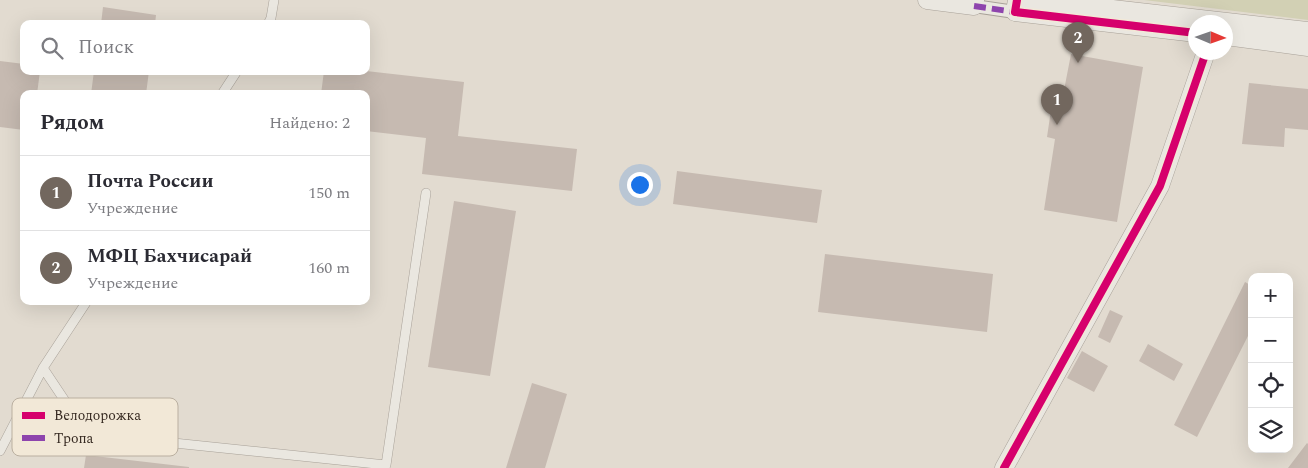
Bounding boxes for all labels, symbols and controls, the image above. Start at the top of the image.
north arrow [1188,15,1233,60]
search box [20,20,370,75]
pin: 2 [1062,22,1094,63]
text: Поиск [78,33,134,62]
icon: search [38,34,66,62]
pin: 1 [1041,84,1073,125]
text: Рядом [40,107,104,139]
text: Найдено: 2 [269,111,350,135]
text: Почта России [87,167,214,196]
your location [627,172,653,198]
text: 1 [52,181,60,205]
text: 150 m [308,181,350,205]
text: Учреждение [87,196,178,220]
text: МФЦ Бахчисарай [87,242,252,271]
text: 2 [52,256,60,280]
text: 160 m [308,256,350,280]
text: Учреждение [87,271,178,295]
map controls [1248,273,1293,453]
button: + [1248,273,1293,318]
button: − [1248,318,1293,363]
button: locate [1248,363,1293,408]
legend [12,398,178,456]
text: Велодорожка [54,405,141,426]
button: layers [1248,408,1293,453]
text: Тропа [54,428,94,449]

